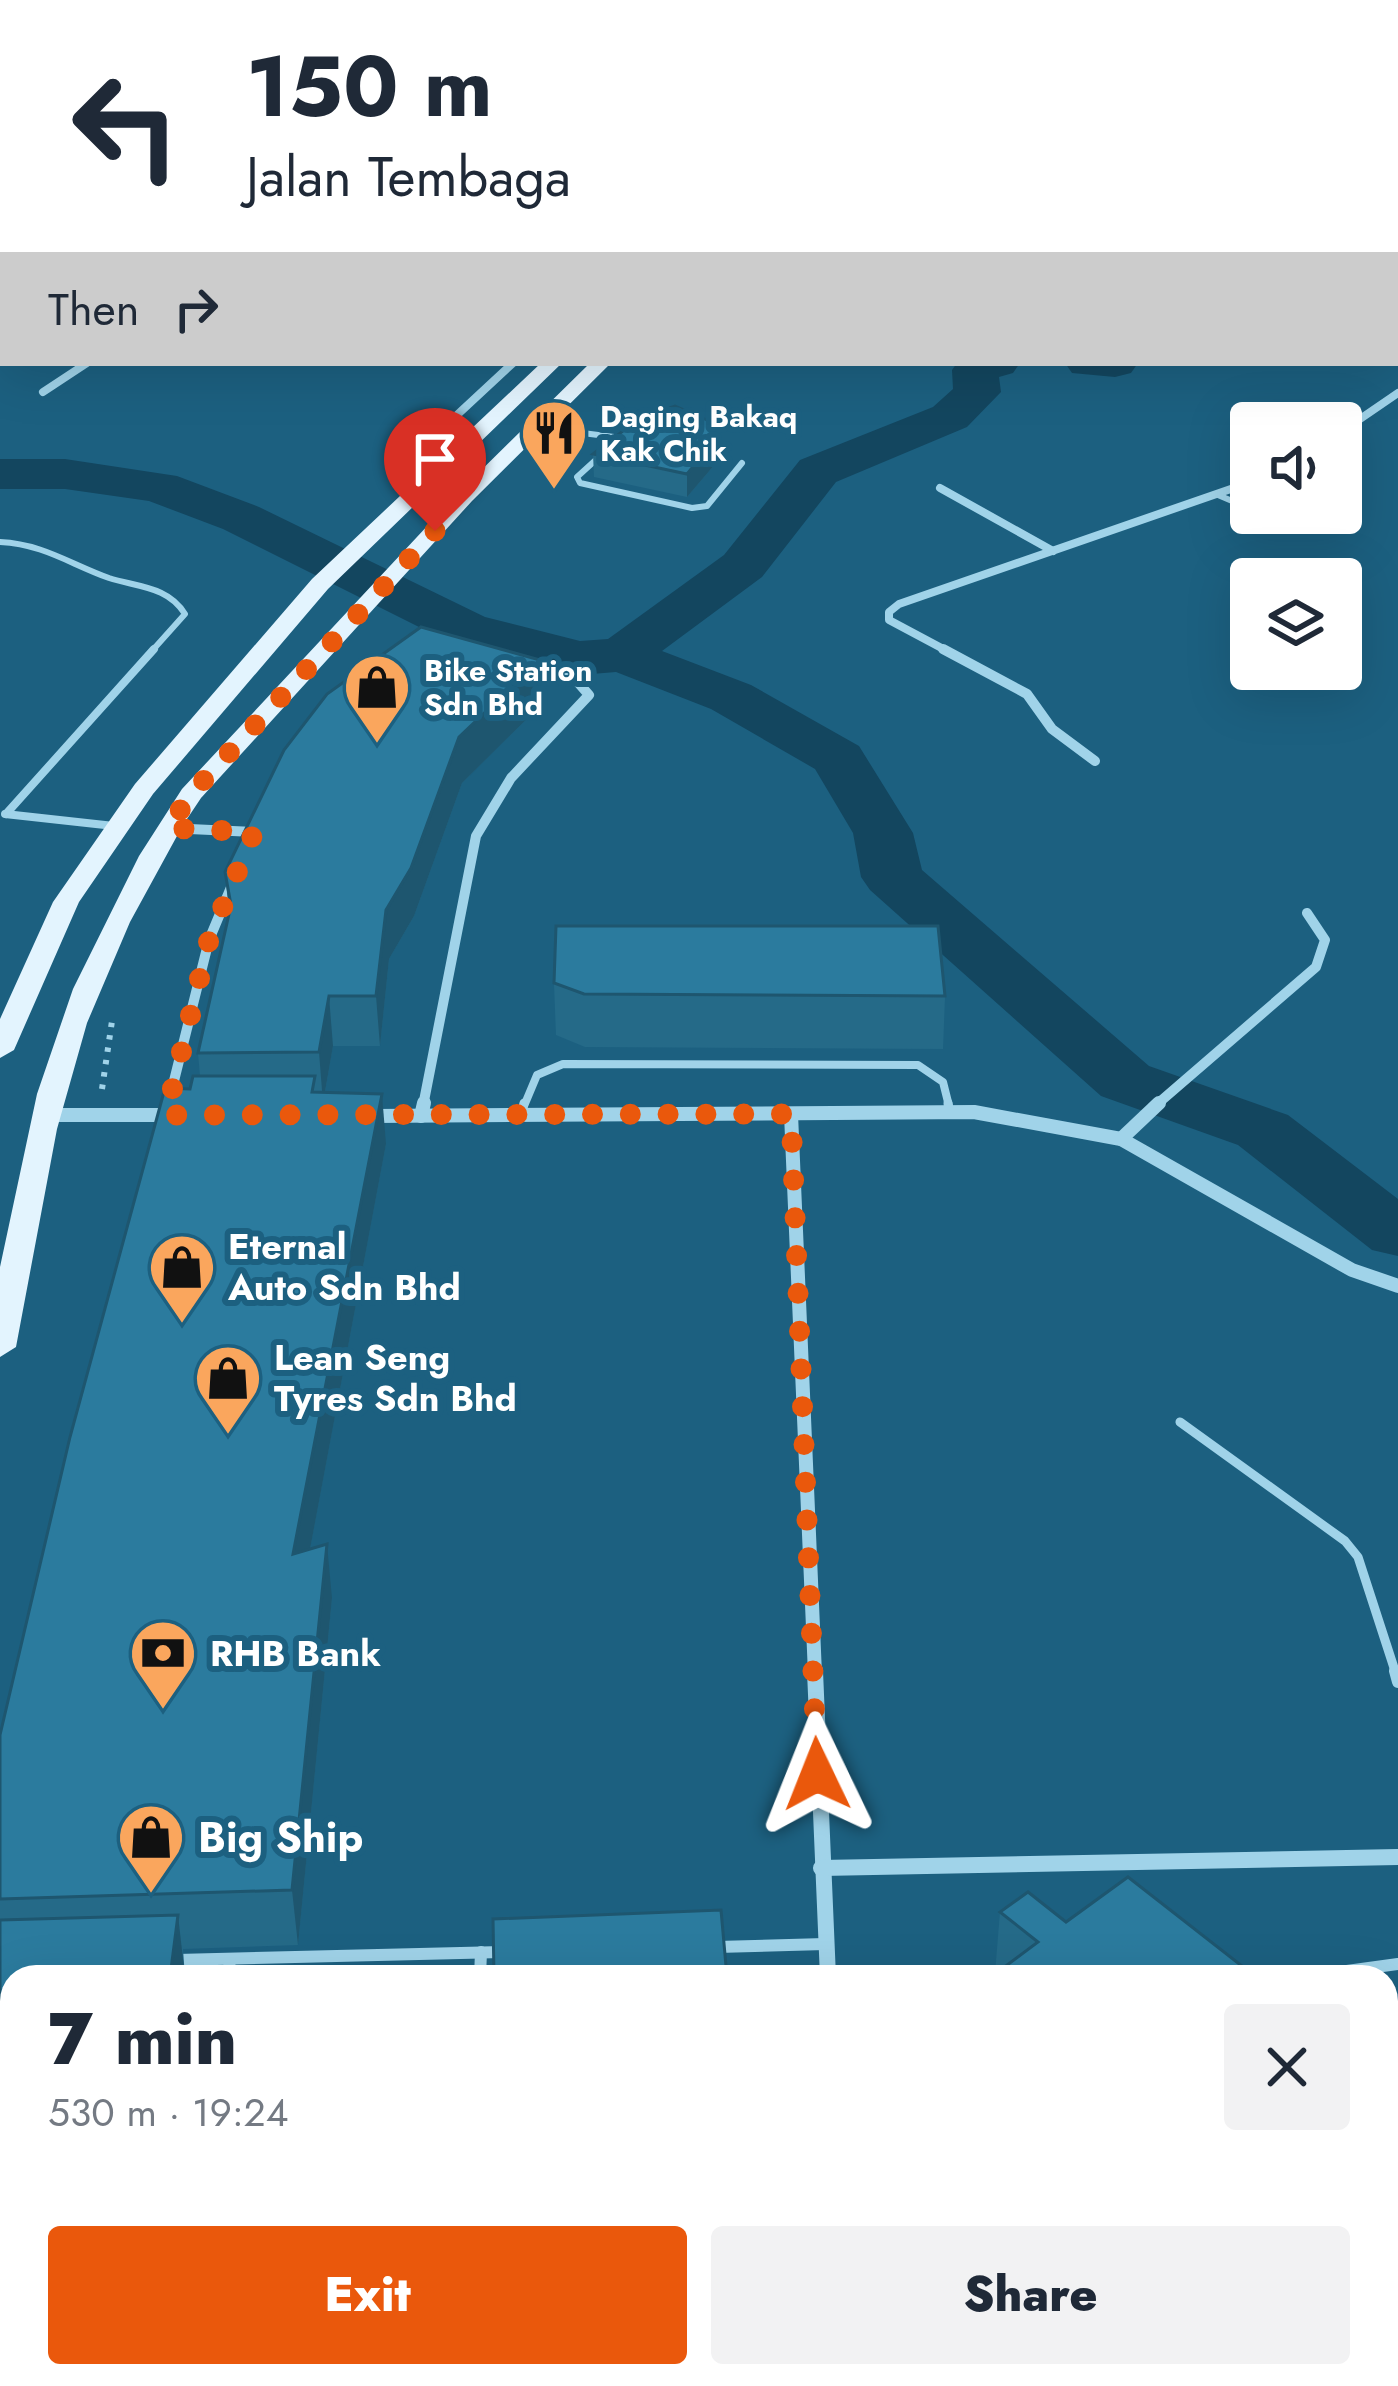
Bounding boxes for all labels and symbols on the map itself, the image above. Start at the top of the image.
place label: Daging Bakaq Kak Chik [600,395,797,472]
restaurant icon: Daging Bakaq Kak Chik [519,398,589,492]
pin [384,408,486,531]
place label: Bike Station Sdn Bhd [424,649,592,726]
shop icon: Bike Station Sdn Bhd [342,652,412,746]
place label: Eternal Auto Sdn Bhd [227,1220,461,1313]
shop icon: Eternal Auto Sdn Bhd [147,1232,217,1326]
place label: Lean Seng Tyres Sdn Bhd [274,1331,517,1424]
shop icon: Lean Seng Tyres Sdn Bhd [193,1343,263,1437]
bank icon: RHB Bank [128,1618,198,1712]
place label: RHB Bank [210,1627,381,1679]
position arrow [754,1711,880,1837]
shop icon: Big Ship [116,1802,186,1896]
place label: Big Ship [198,1807,363,1868]

